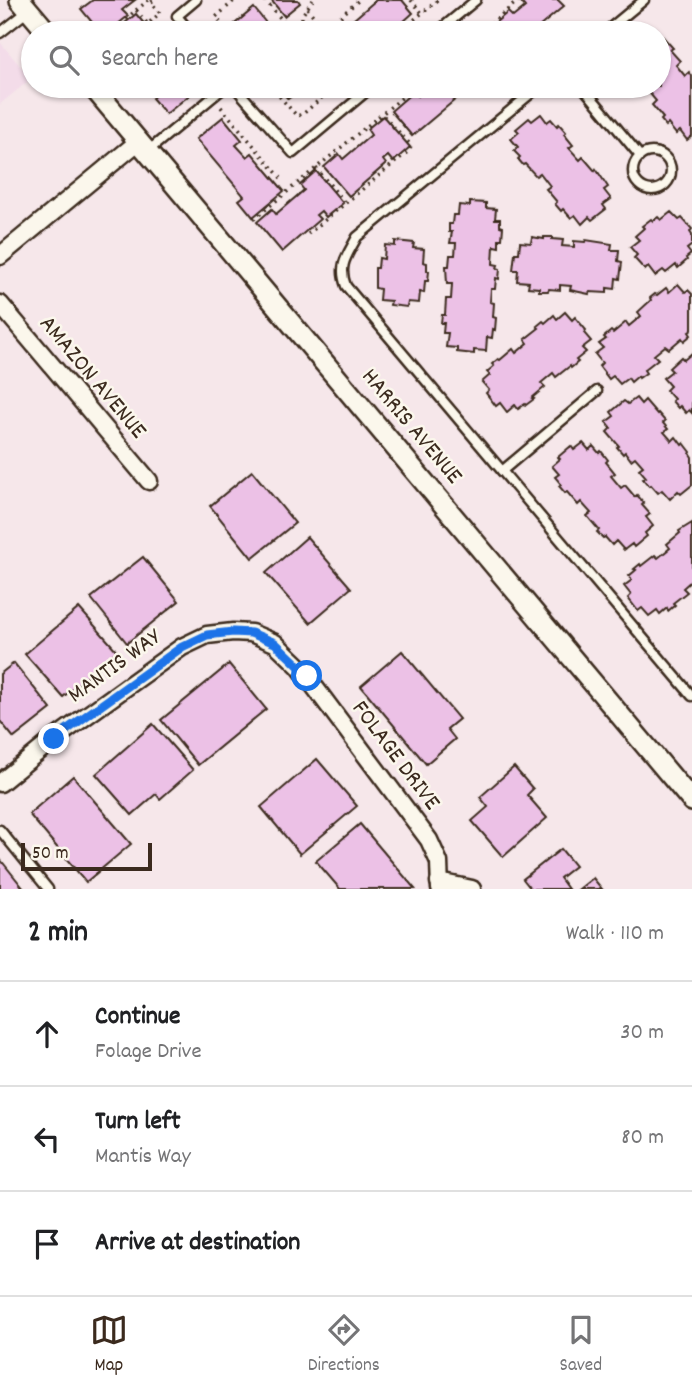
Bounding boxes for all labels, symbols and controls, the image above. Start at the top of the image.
search box [21,21,671,98]
icon: search [45,41,83,79]
text: Search here [101,41,219,78]
street label: AMAZON AVENUE [30,309,154,447]
street label: HARRIS AVENUE [352,362,470,492]
street label: MANTIS WAY [61,621,170,712]
route start [291,660,322,691]
street label: FOLAGE DRIVE [342,694,448,818]
route end [38,723,69,754]
scale bar [21,840,152,872]
text: 50 m [32,841,69,868]
text: 2 min [28,913,88,956]
text: Walk · 110 m [566,918,664,951]
text: Continue [95,999,180,1036]
icon: ahead [28,1015,66,1053]
text: 30 m [620,1017,664,1050]
text: Folage Drive [95,1036,202,1069]
text: Turn left [95,1104,181,1141]
icon: left [28,1120,66,1158]
text: 80 m [621,1122,664,1155]
text: Mantis Way [95,1141,191,1174]
icon: arrive [28,1225,66,1263]
text: Arrive at destination [95,1225,300,1262]
tab: Map [90,1311,128,1380]
tab: Directions [308,1311,380,1380]
tab: Saved [560,1311,602,1380]

